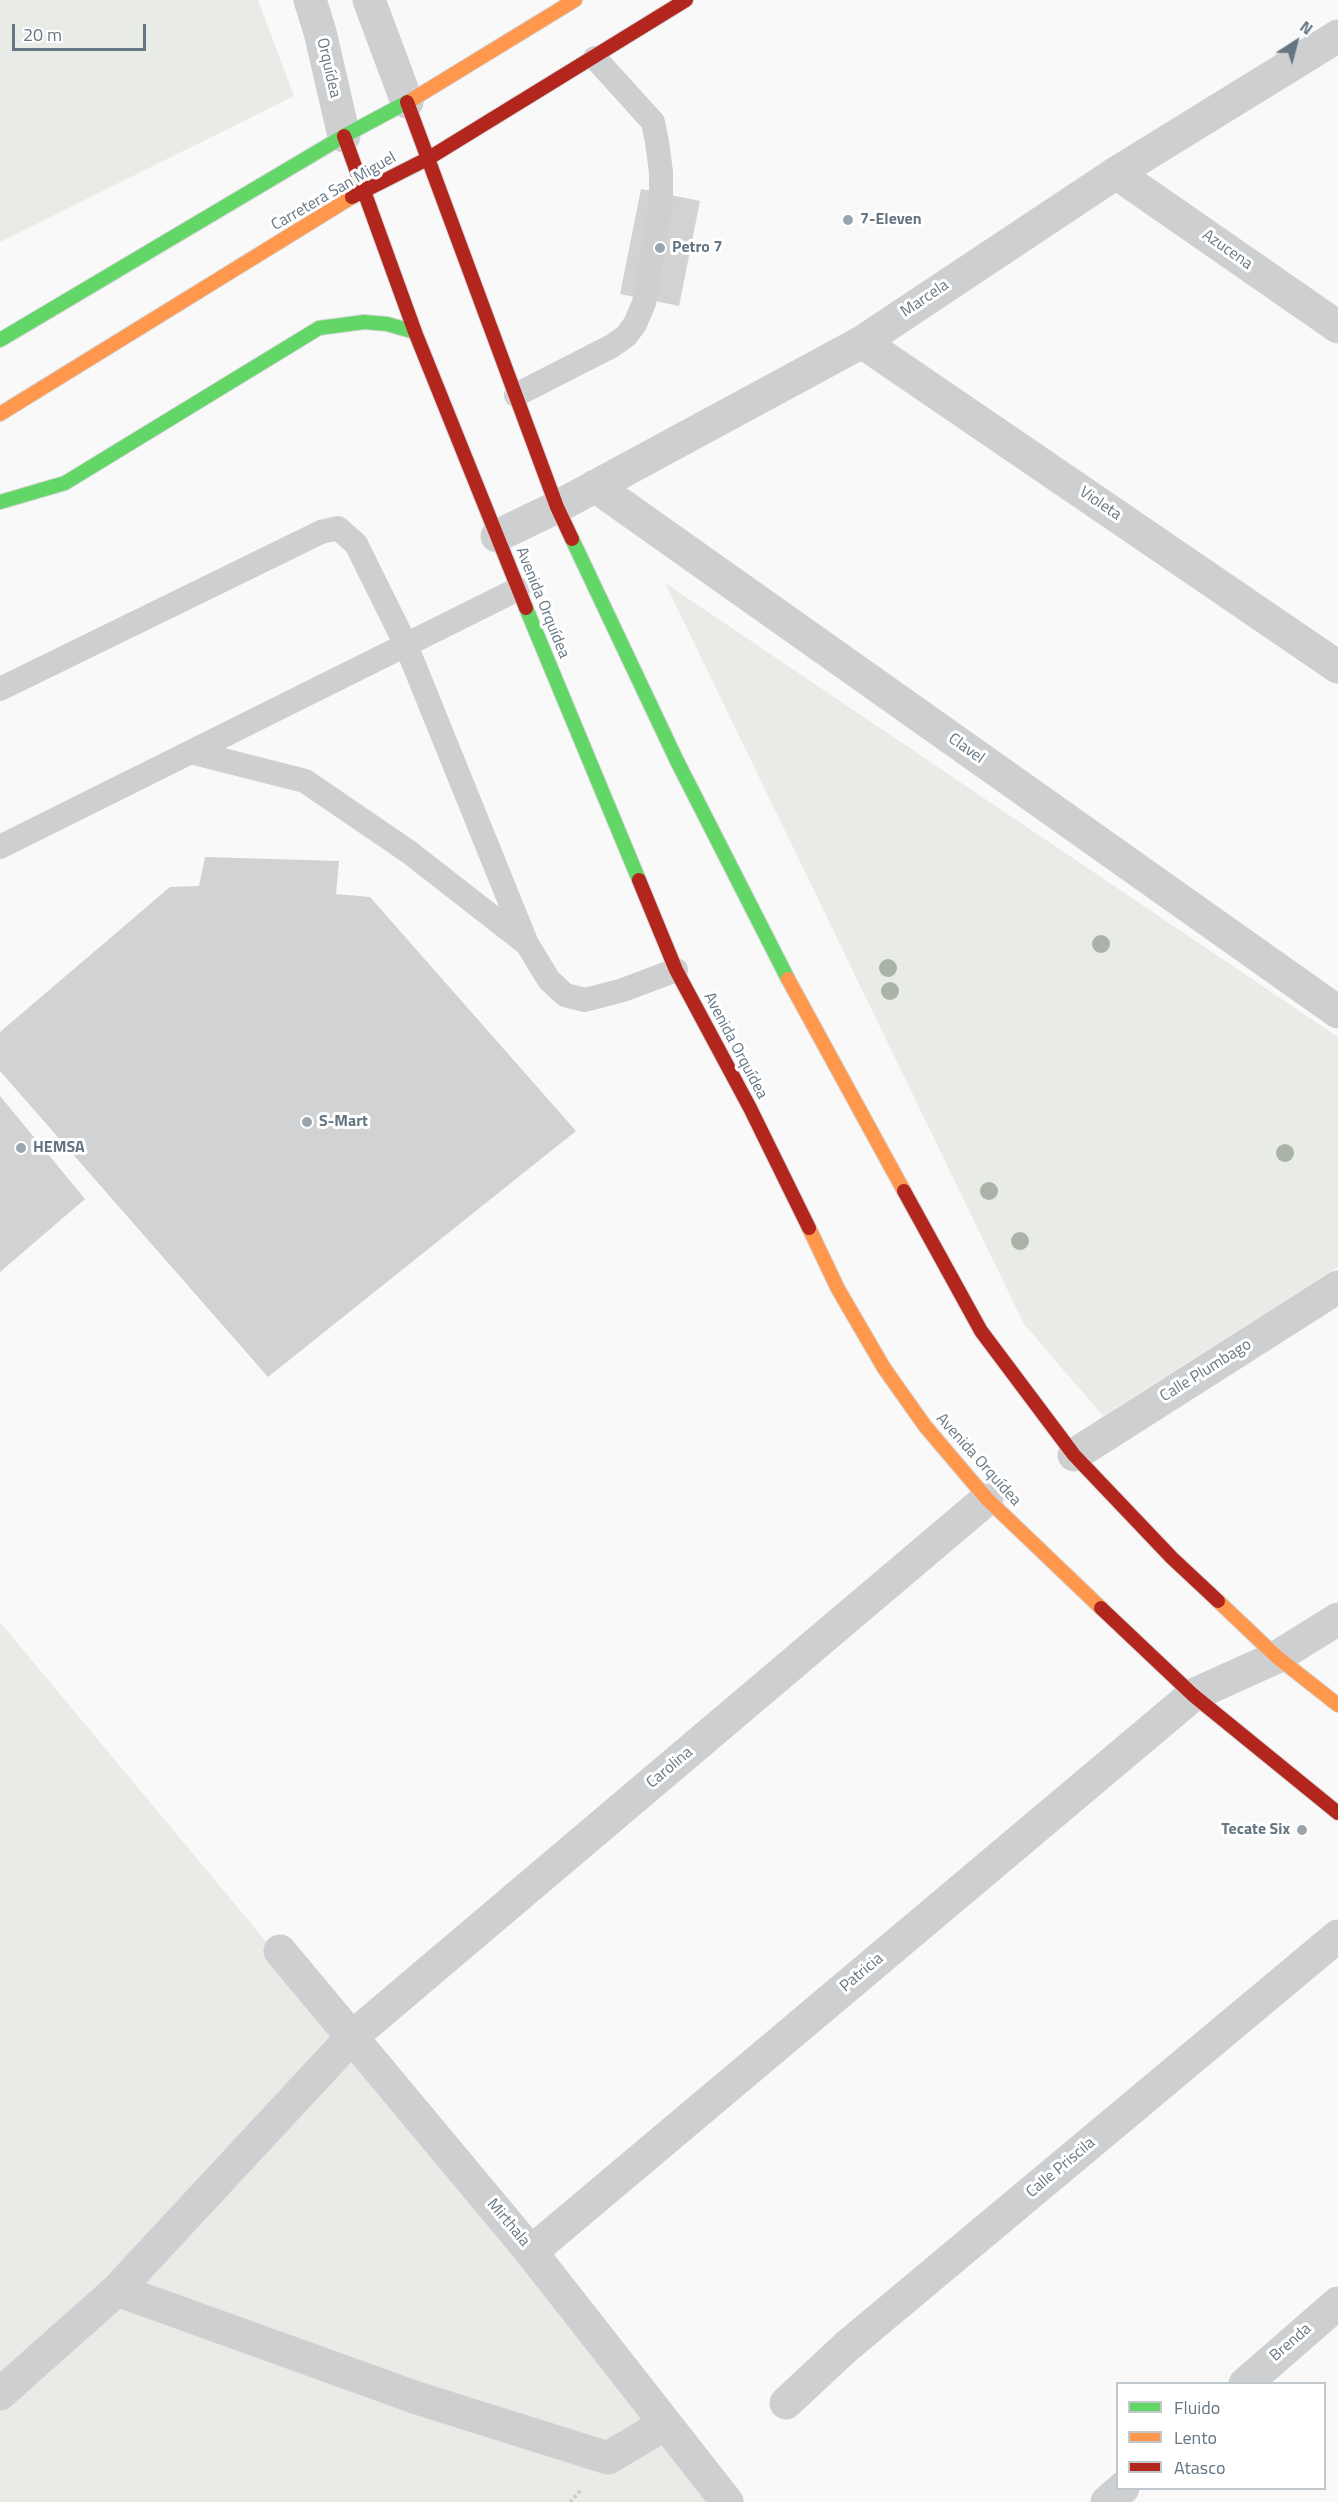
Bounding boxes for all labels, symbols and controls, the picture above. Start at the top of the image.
scale bar [15,12,148,50]
north arrow [1266,12,1326,72]
text: N [1295,14,1318,40]
text: 20 m [23,21,62,48]
street label: Orquídea [312,36,344,100]
street label: Carretera San Miguel [268,149,400,235]
place label: 7-Eleven [860,210,922,230]
marker: 7-Eleven [841,213,855,227]
street label: Azucena [1198,226,1256,274]
place label: Petro 7 [672,238,722,258]
marker: Petro 7 [653,241,667,255]
street label: Marcela [897,276,953,322]
street label: Violeta [1075,483,1125,525]
street label: Avenida Orquídea [511,545,573,661]
street label: Clavel [944,730,988,768]
street label: Avenida Orquídea [699,989,771,1103]
place label: S-Mart [319,1112,368,1132]
marker: S-Mart [300,1115,314,1129]
place label: HEMSA [33,1138,85,1158]
marker: HEMSA [14,1141,28,1155]
street label: Calle Plumbago [1157,1335,1255,1407]
street label: Avenida Orquídea [931,1410,1025,1510]
street label: Carolina [643,1743,697,1793]
place label: Tecate Six [1221,1820,1290,1840]
marker: Tecate Six [1295,1823,1309,1837]
street label: Patricia [836,1949,888,1997]
street label: Calle Priscila [1023,2134,1099,2202]
street label: Mirthala [483,2195,533,2251]
street label: Brenda [1266,2320,1316,2366]
legend [1116,2382,1326,2490]
text: Fluido [1174,2394,1220,2421]
text: Lento [1174,2424,1217,2451]
text: Atasco [1174,2454,1225,2481]

